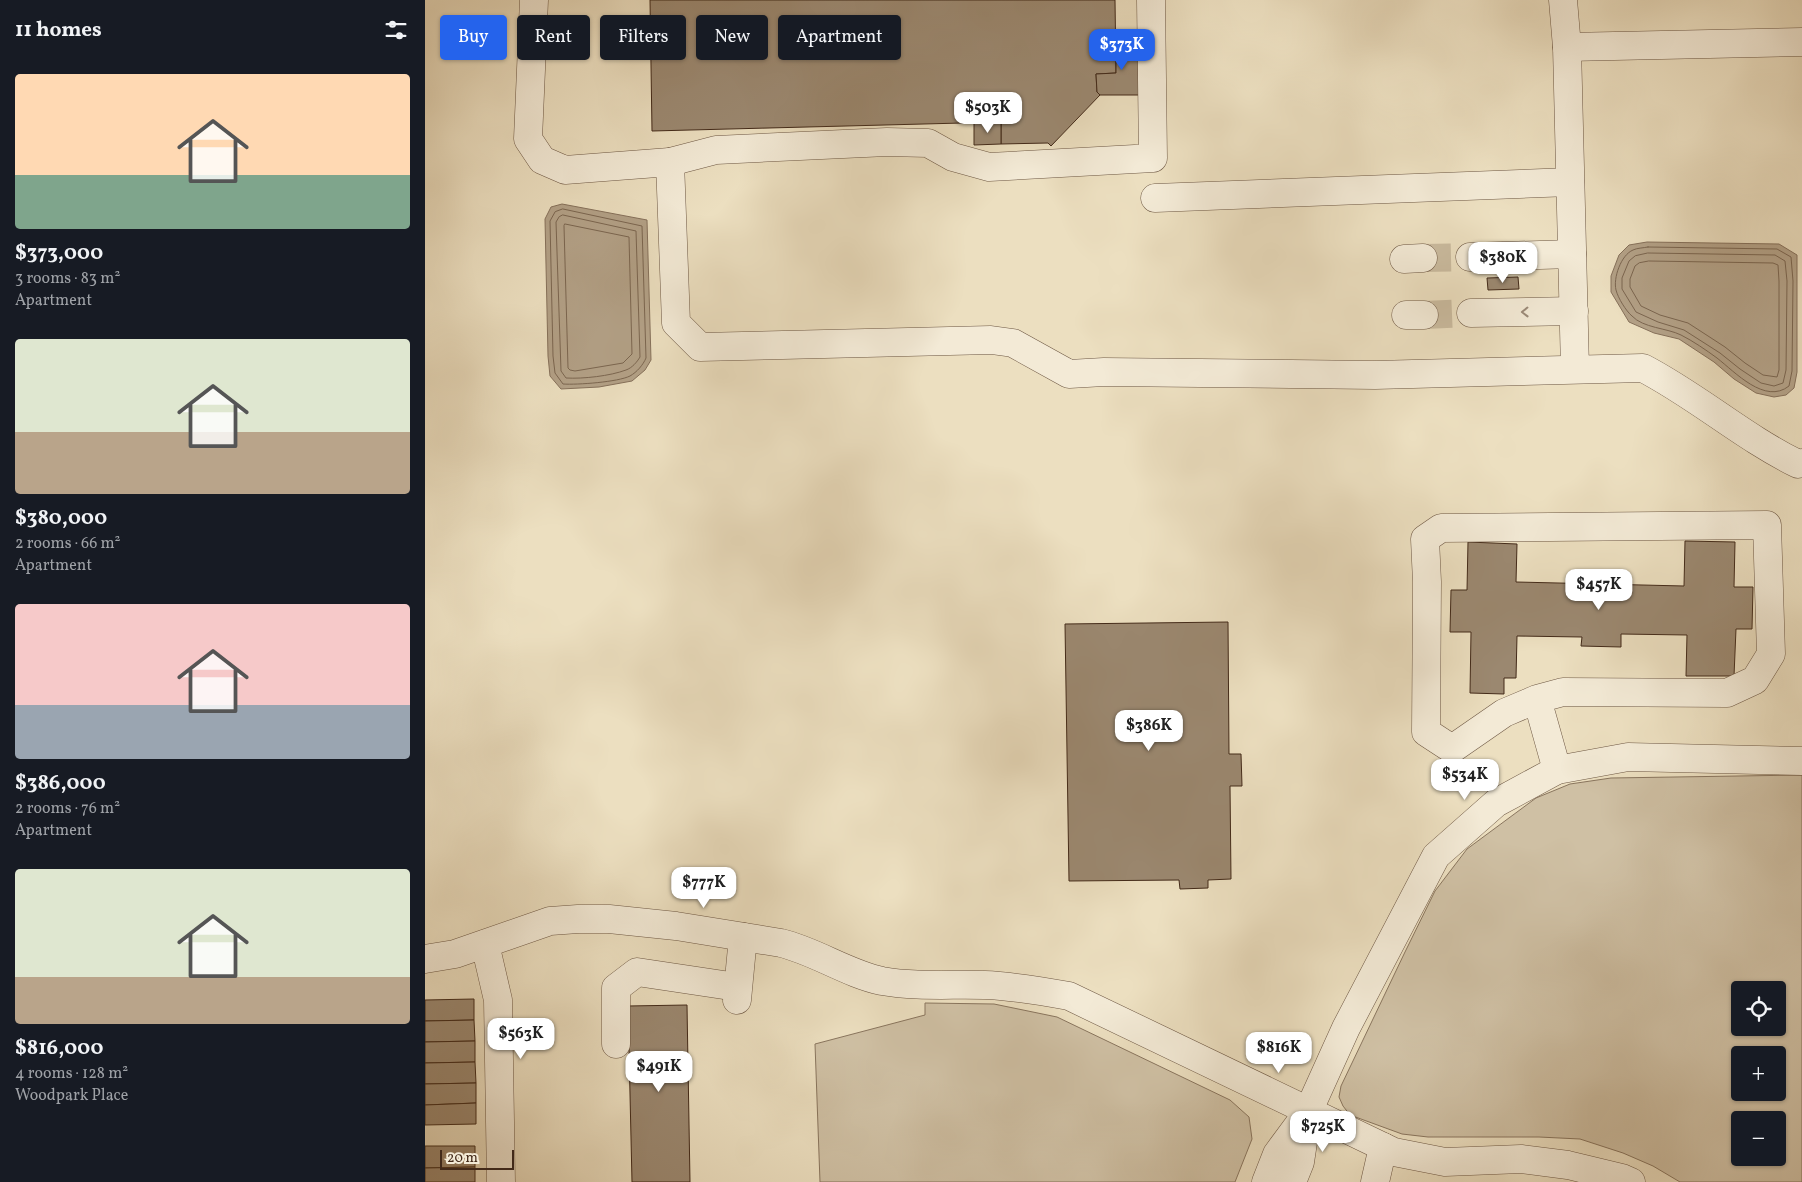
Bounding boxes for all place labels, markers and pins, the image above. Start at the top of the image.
pin: $373K [1087,28,1157,71]
pin: $503K [953,92,1023,134]
pin: $380K [1468,242,1538,284]
pin: $457K [1564,568,1634,611]
pin: $386K [1114,710,1184,752]
pin: $534K [1430,758,1500,801]
pin: $777K [669,866,739,909]
pin: $563K [486,1018,556,1060]
pin: $816K [1244,1032,1314,1074]
pin: $491K [624,1050,694,1093]
pin: $725K [1288,1110,1358,1153]

